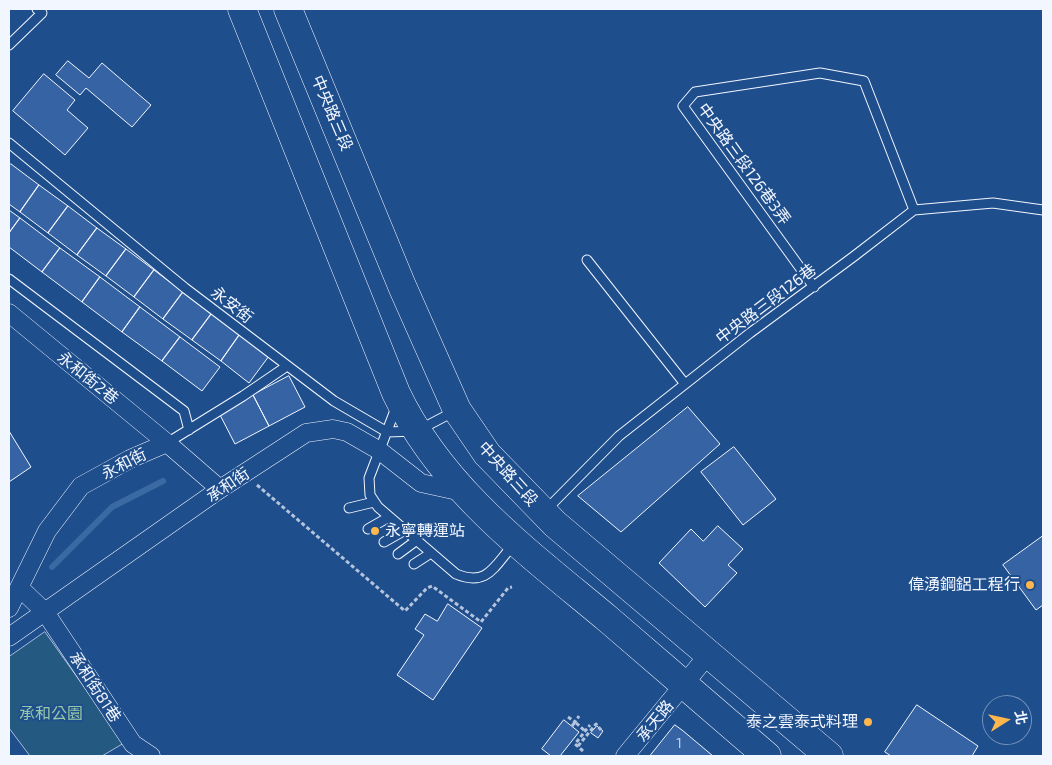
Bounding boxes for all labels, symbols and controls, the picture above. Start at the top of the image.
street label: 中央路三段 [308,72,356,154]
street label: 中央路三段126巷3弄 [693,100,795,228]
street label: 中央路三段126巷 [712,260,820,348]
street label: 永安街 [207,283,257,327]
street label: 永和街2巷 [54,348,122,408]
street label: 中央路三段 [474,438,542,510]
street label: 永和街 [98,445,150,483]
street label: 承和街 [203,464,253,506]
place label: 永寧轉運站 [385,521,465,541]
marker: 永寧轉運站 [369,525,381,537]
place label: 偉湧鋼鋁工程行 [908,575,1020,595]
marker: 偉湧鋼鋁工程行 [1024,579,1036,591]
street label: 承和街81巷 [65,648,125,726]
north arrow [982,695,1032,745]
street label: 承天路 [632,696,678,746]
park label: 承和公園 [19,704,83,724]
text: 北 [1012,709,1031,726]
place label: 泰之雲泰式料理 [746,712,858,732]
marker: 泰之雲泰式料理 [862,716,874,728]
house number: 1 [676,735,682,751]

